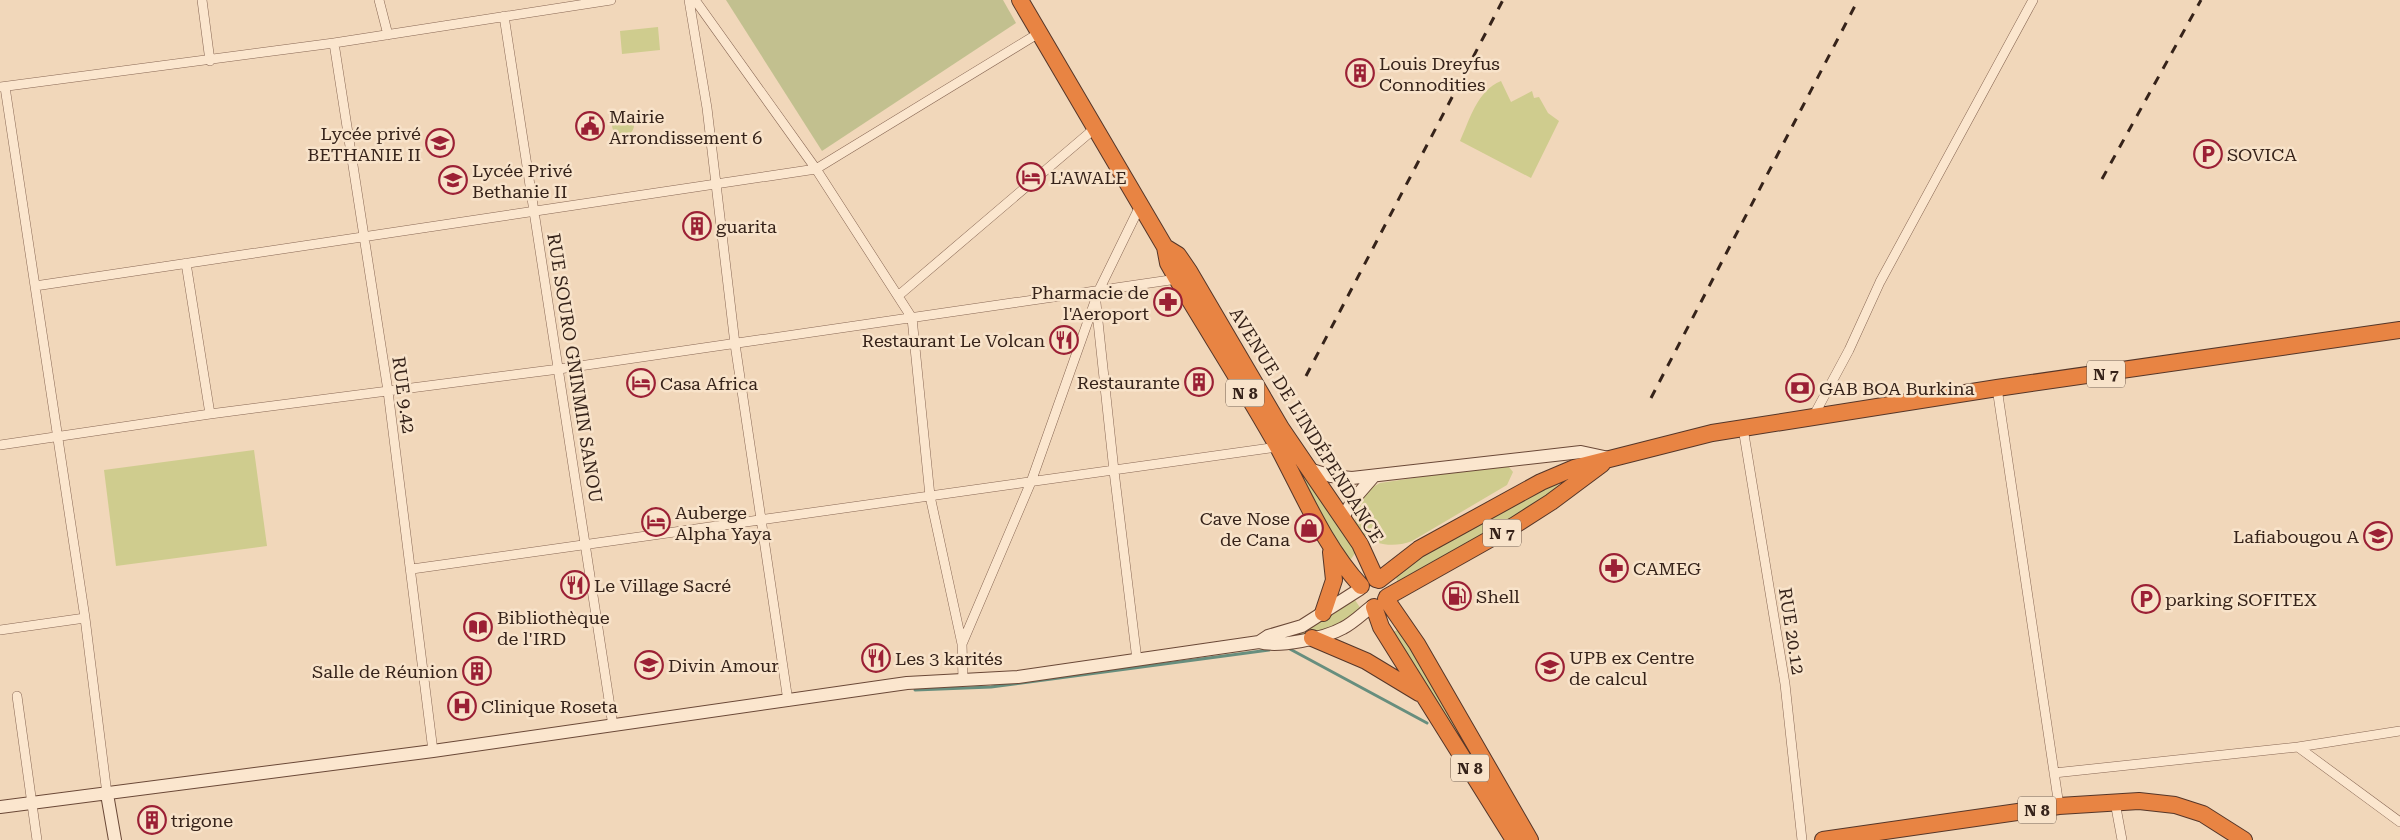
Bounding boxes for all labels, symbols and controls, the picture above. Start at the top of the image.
place label: Louis Dreyfus Connodities [1379,53,1500,95]
building icon: Louis Dreyfus Connodities [1345,58,1375,88]
place label: Mairie Arrondissement 6 [609,106,762,148]
public building icon: Mairie Arrondissement 6 [575,111,605,141]
place label: Lycée privé BETHANIE II [307,123,421,165]
school or university icon: Lycée privé BETHANIE II [425,128,455,158]
parking icon: SOVICA [2193,139,2223,169]
place label: SOVICA [2227,144,2297,165]
place label: Lycée Privé Bethanie II [472,160,572,202]
hotel icon: L'AWALE [1016,162,1046,192]
school or university icon: Lycée Privé Bethanie II [438,165,468,195]
place label: L'AWALE [1050,167,1127,188]
building icon: guarita [682,211,712,241]
place label: guarita [716,216,777,237]
street label: RUE SOURO GNINMIN SANOU [543,232,607,504]
place label: Pharmacie de l'Aeroport [1031,282,1149,324]
pharmacy icon: Pharmacie de l'Aeroport [1153,287,1183,317]
street label: AVENUE DE L'INDÉPENDANCE [1226,303,1388,547]
restaurant icon: Restaurant Le Volcan [1049,325,1079,355]
place label: Restaurant Le Volcan [862,330,1045,351]
street label: RUE 9.42 [388,355,420,435]
road number: N 7 [2087,360,2125,388]
building icon: Restaurante [1184,367,1214,397]
hotel icon: Casa Africa [626,368,656,398]
place label: Restaurante [1077,372,1180,393]
place label: Casa Africa [660,373,758,394]
bank icon: GAB BOA Burkina [1785,373,1815,403]
place label: GAB BOA Burkina [1819,378,1975,399]
road number: N 8 [1226,379,1264,406]
place label: Auberge Alpha Yaya [675,502,772,544]
hotel icon: Auberge Alpha Yaya [641,507,671,537]
place label: Cave Nose de Cana [1200,508,1290,550]
shop icon: Cave Nose de Cana [1294,513,1324,543]
road number: N 7 [1483,520,1521,546]
school or university icon: Lafiabougou A [2363,521,2393,551]
place label: Lafiabougou A [2233,526,2359,547]
pharmacy icon: CAMEG [1599,553,1629,583]
place label: CAMEG [1633,558,1701,579]
restaurant icon: Le Village Sacré [560,570,590,600]
place label: Le Village Sacré [594,575,731,596]
fuel station icon: Shell [1442,581,1472,611]
parking icon: parking SOFITEX [2131,584,2161,614]
place label: Shell [1476,586,1520,607]
street label: RUE 20.12 [1775,586,1809,676]
place label: parking SOFITEX [2165,589,2317,610]
place label: Bibliothèque de l'IRD [497,607,610,649]
library icon: Bibliothèque de l'IRD [463,612,493,642]
restaurant icon: Les 3 karités [861,643,891,673]
place label: UPB ex Centre de calcul [1569,647,1695,689]
place label: Les 3 karités [895,648,1003,669]
school or university icon: Divin Amour [634,650,664,680]
school or university icon: UPB ex Centre de calcul [1535,652,1565,682]
place label: Divin Amour [668,655,779,676]
building icon: Salle de Réunion [462,656,492,686]
place label: Salle de Réunion [312,661,458,682]
hospital icon: Clinique Roseta [447,691,477,721]
place label: Clinique Roseta [481,696,618,717]
road number: N 8 [1451,754,1489,781]
road number: N 8 [2018,796,2056,824]
building icon: trigone [137,805,167,835]
place label: trigone [171,810,233,831]

